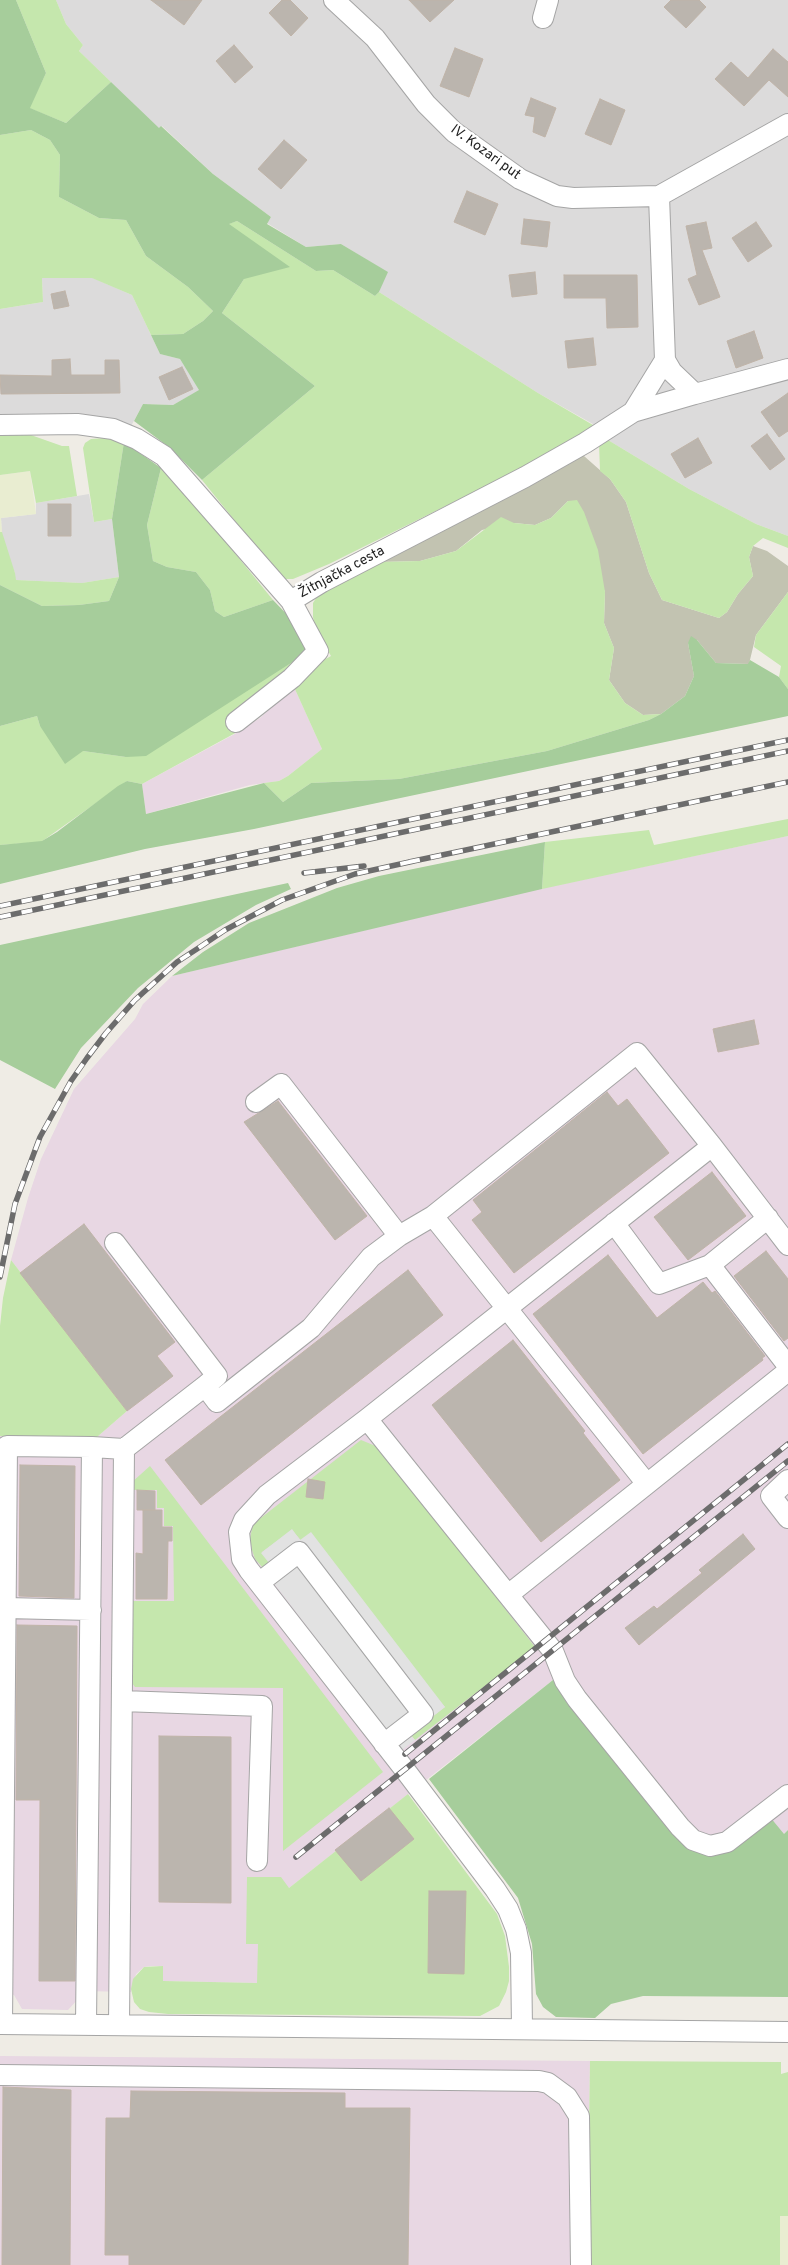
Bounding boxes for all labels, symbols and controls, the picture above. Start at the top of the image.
street label: IV. Kozari put [447,122,523,184]
street label: Žitnjačka cesta [296,543,388,603]

